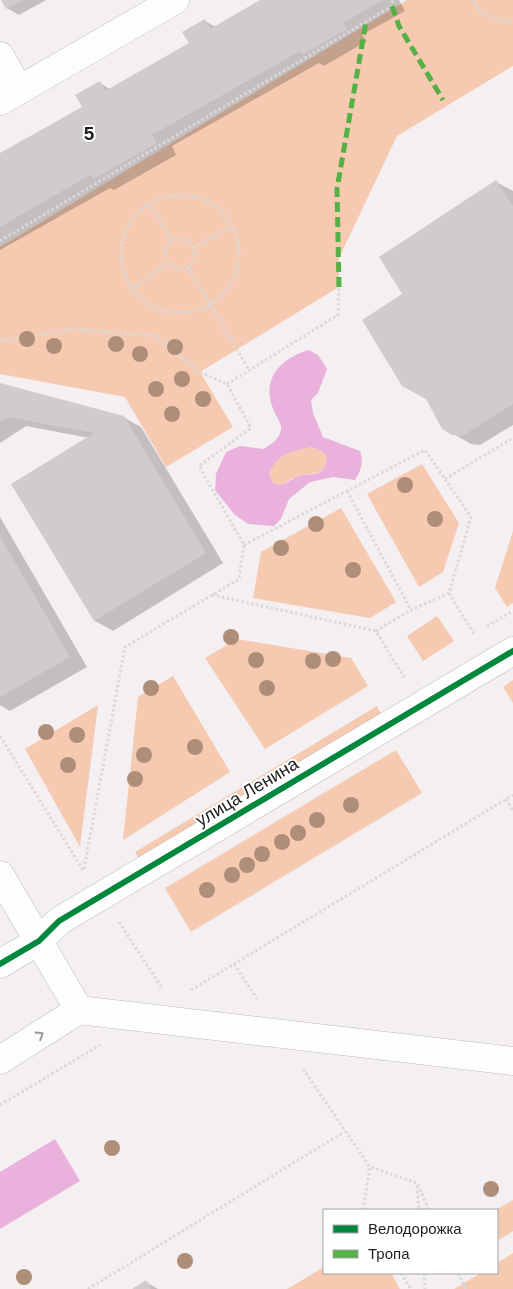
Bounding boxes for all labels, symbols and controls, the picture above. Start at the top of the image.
district label: 5 [84,123,95,144]
street label: улица Ленина [192,753,303,831]
one-way arrow [34,1032,43,1041]
legend [323,1209,498,1274]
text: Велодорожка [368,1220,462,1237]
text: Тропа [368,1245,410,1262]

